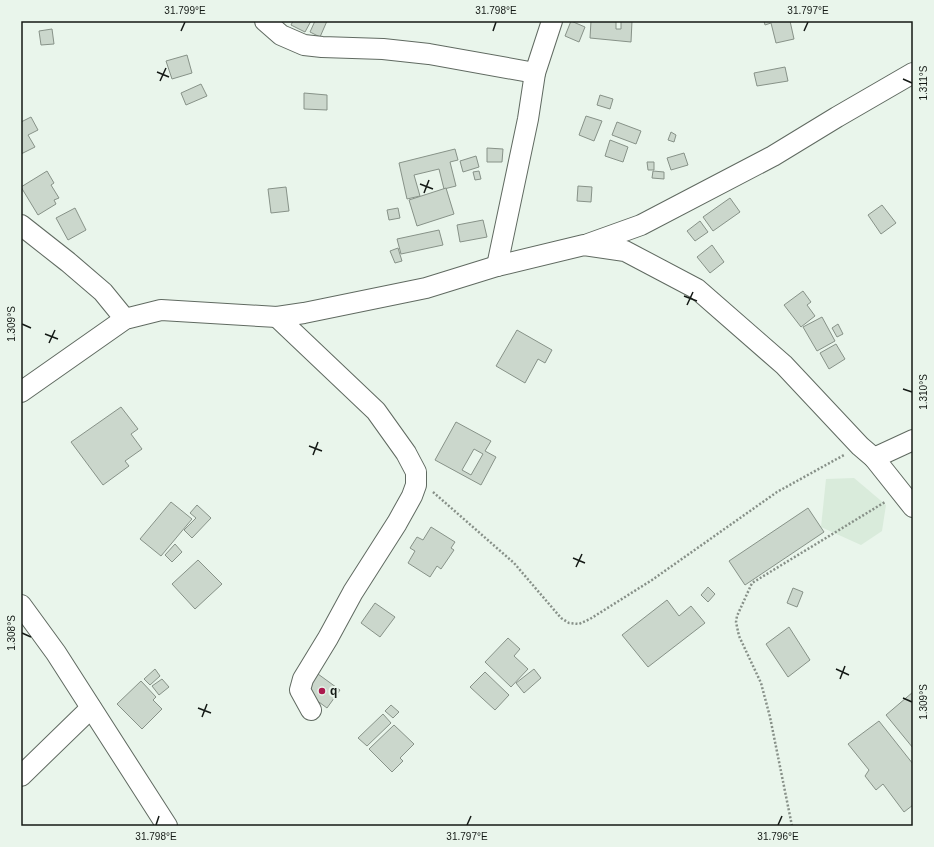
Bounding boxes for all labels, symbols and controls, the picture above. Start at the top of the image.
text: 31.799°E [164,5,206,16]
text: 31.798°E [475,5,517,16]
text: 31.797°E [787,5,829,16]
text: 1.311°S [918,65,929,100]
text: 1.309°S [6,306,17,342]
text: 1.310°S [918,374,929,410]
text: 1.308°S [6,615,17,651]
place label: q [330,684,337,698]
text: 1.309°S [918,684,929,720]
marker: q [317,686,327,696]
text: 31.798°E [135,831,177,842]
text: 31.797°E [446,831,488,842]
text: 31.796°E [757,831,799,842]

